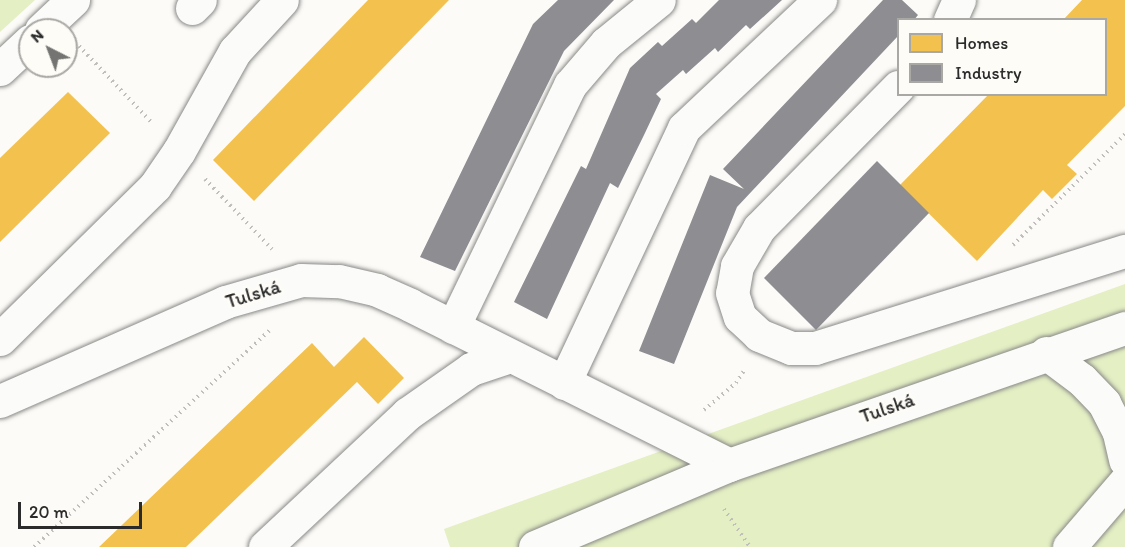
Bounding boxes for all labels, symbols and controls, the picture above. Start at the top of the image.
north arrow [18,18,78,78]
legend [897,18,1107,96]
text: N [27,25,47,46]
text: Homes [955,32,1008,54]
text: Industry [955,62,1022,84]
street label: Tulská [223,274,283,314]
street label: Tulská [857,388,917,428]
scale bar [21,490,146,528]
text: 20 m [29,501,69,523]

